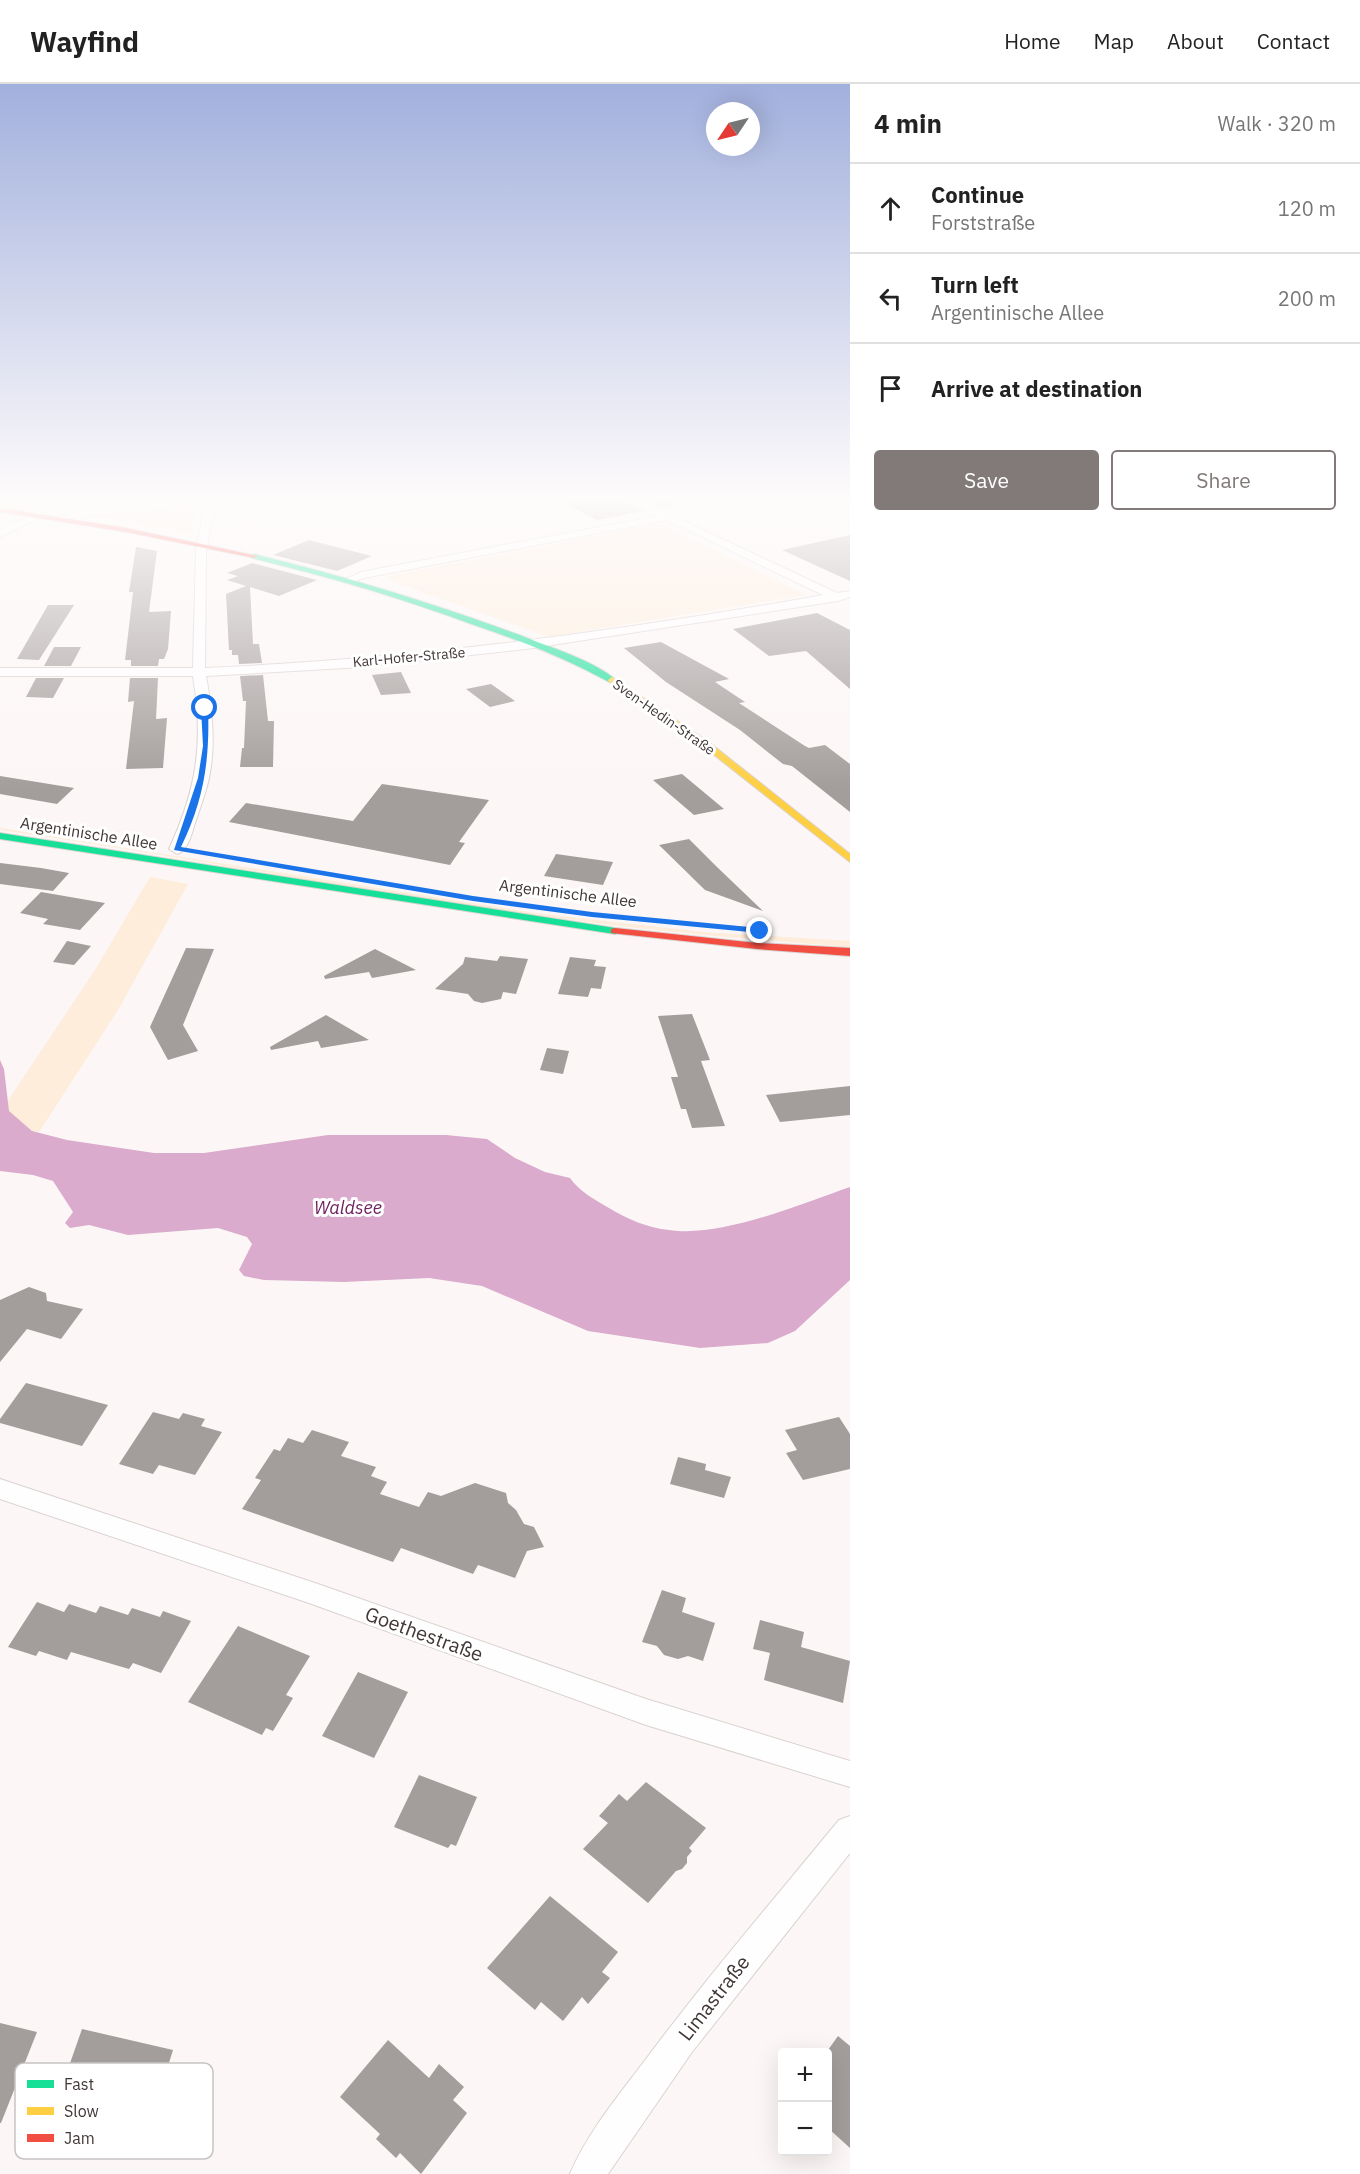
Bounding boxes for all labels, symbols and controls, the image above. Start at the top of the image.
text: Wayfind [30,23,139,60]
text: Home [1004,27,1061,55]
text: Map [1094,27,1134,55]
text: About [1167,27,1224,55]
text: Contact [1257,27,1330,55]
north arrow [706,102,760,156]
text: 4 min [874,106,942,140]
text: Walk · 320 m [1218,110,1336,137]
text: Continue [931,180,1024,209]
icon: ahead [874,192,907,225]
text: 120 m [1278,195,1336,222]
text: Forststraße [931,209,1035,236]
text: Turn left [931,270,1019,299]
icon: left [874,282,907,315]
text: 200 m [1278,285,1336,312]
text: Argentinische Allee [931,299,1104,326]
icon: arrive [874,372,907,405]
text: Arrive at destination [931,374,1142,403]
button: Save [874,450,1099,510]
button: Share [1111,450,1336,510]
street label: Karl-Hofer-Straße [352,643,466,671]
street label: Sven-Hedin-Straße [609,675,719,759]
route start [191,694,217,720]
street label: Argentinische Allee [19,812,159,854]
street label: Argentinische Allee [498,875,638,911]
route end [746,917,772,943]
water label: Waldsee [314,1196,382,1219]
street label: Goethestraße [361,1600,487,1667]
street label: Limastraße [672,1949,756,2046]
map controls [778,2048,832,2156]
button: + [778,2048,832,2102]
legend [15,2063,213,2159]
text: Fast [64,2074,94,2094]
text: Slow [64,2101,99,2121]
button: − [778,2102,832,2156]
text: Jam [64,2128,95,2148]

